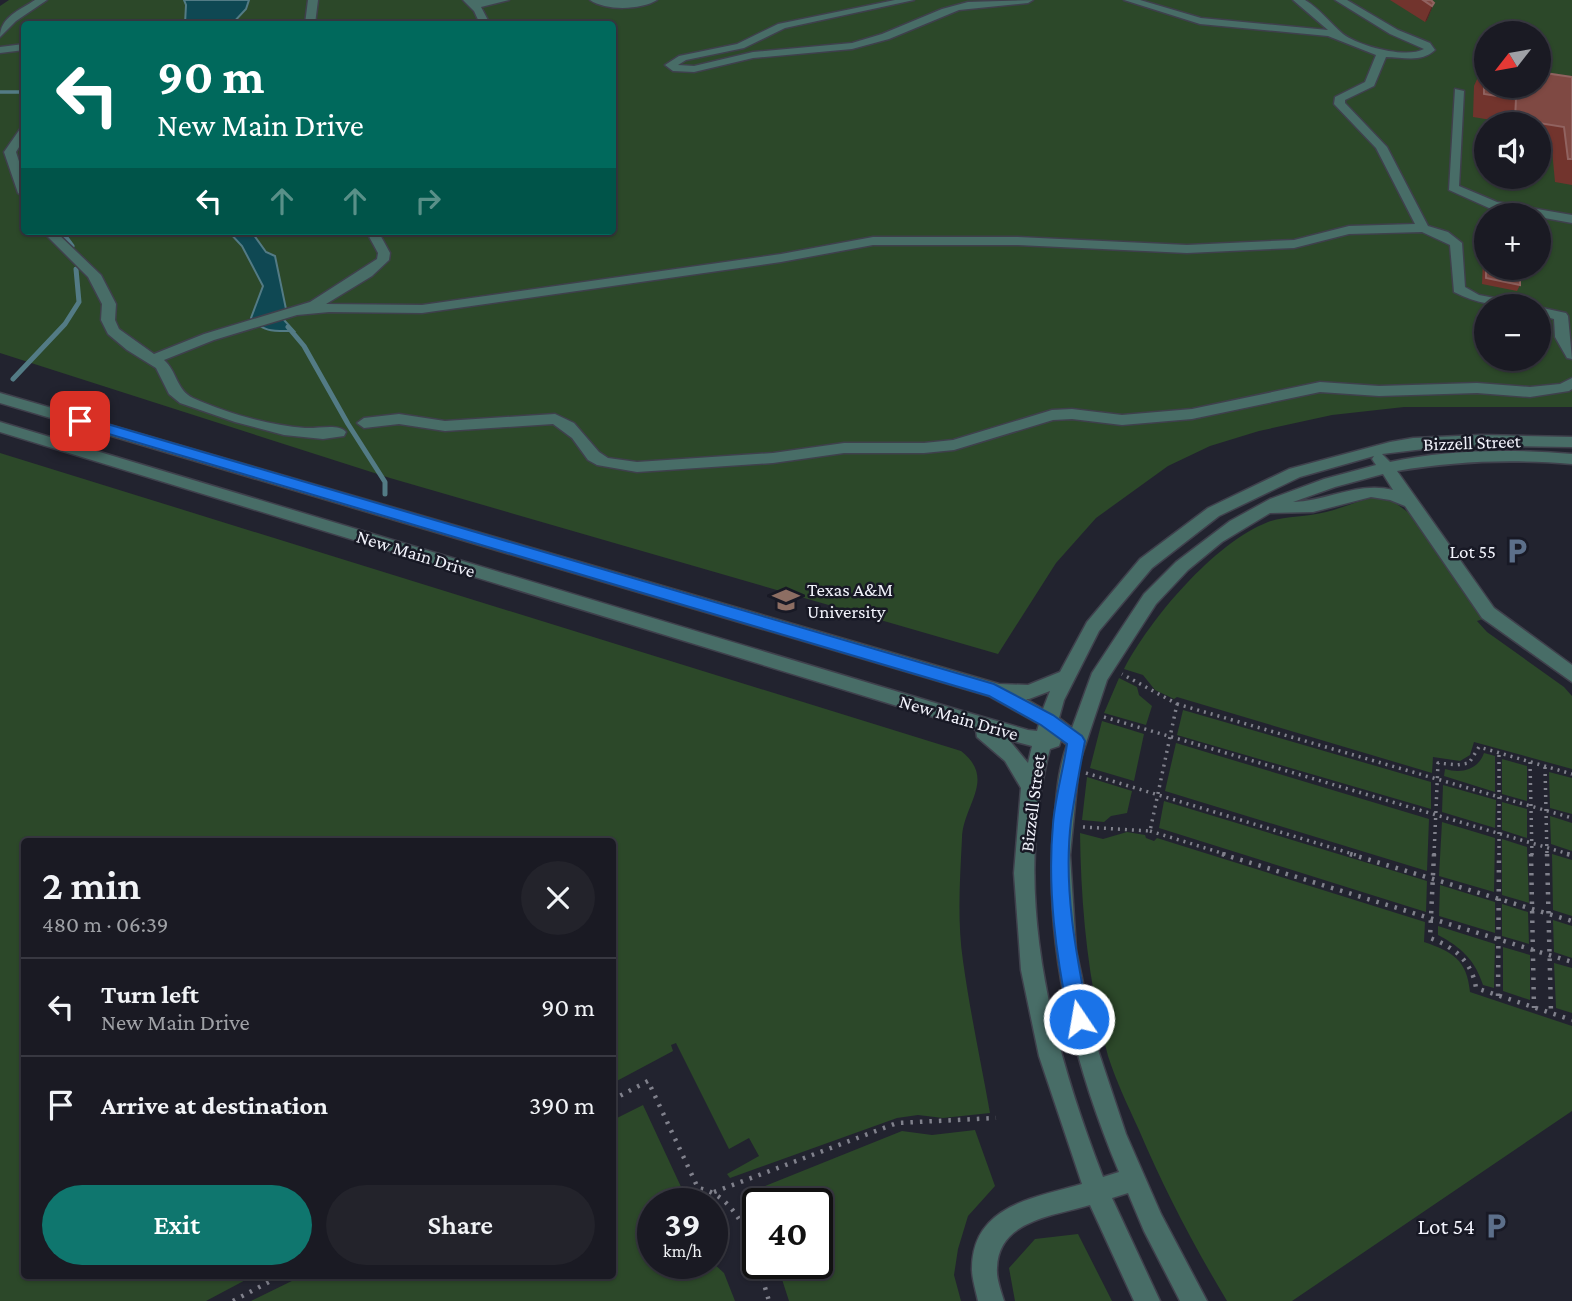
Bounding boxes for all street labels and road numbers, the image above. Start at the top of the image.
street label: Bizzell Street [1423,430,1522,455]
street label: New Main Drive [354,525,478,581]
street label: New Main Drive [897,690,1021,745]
street label: Bizzell Street [1016,753,1049,853]

